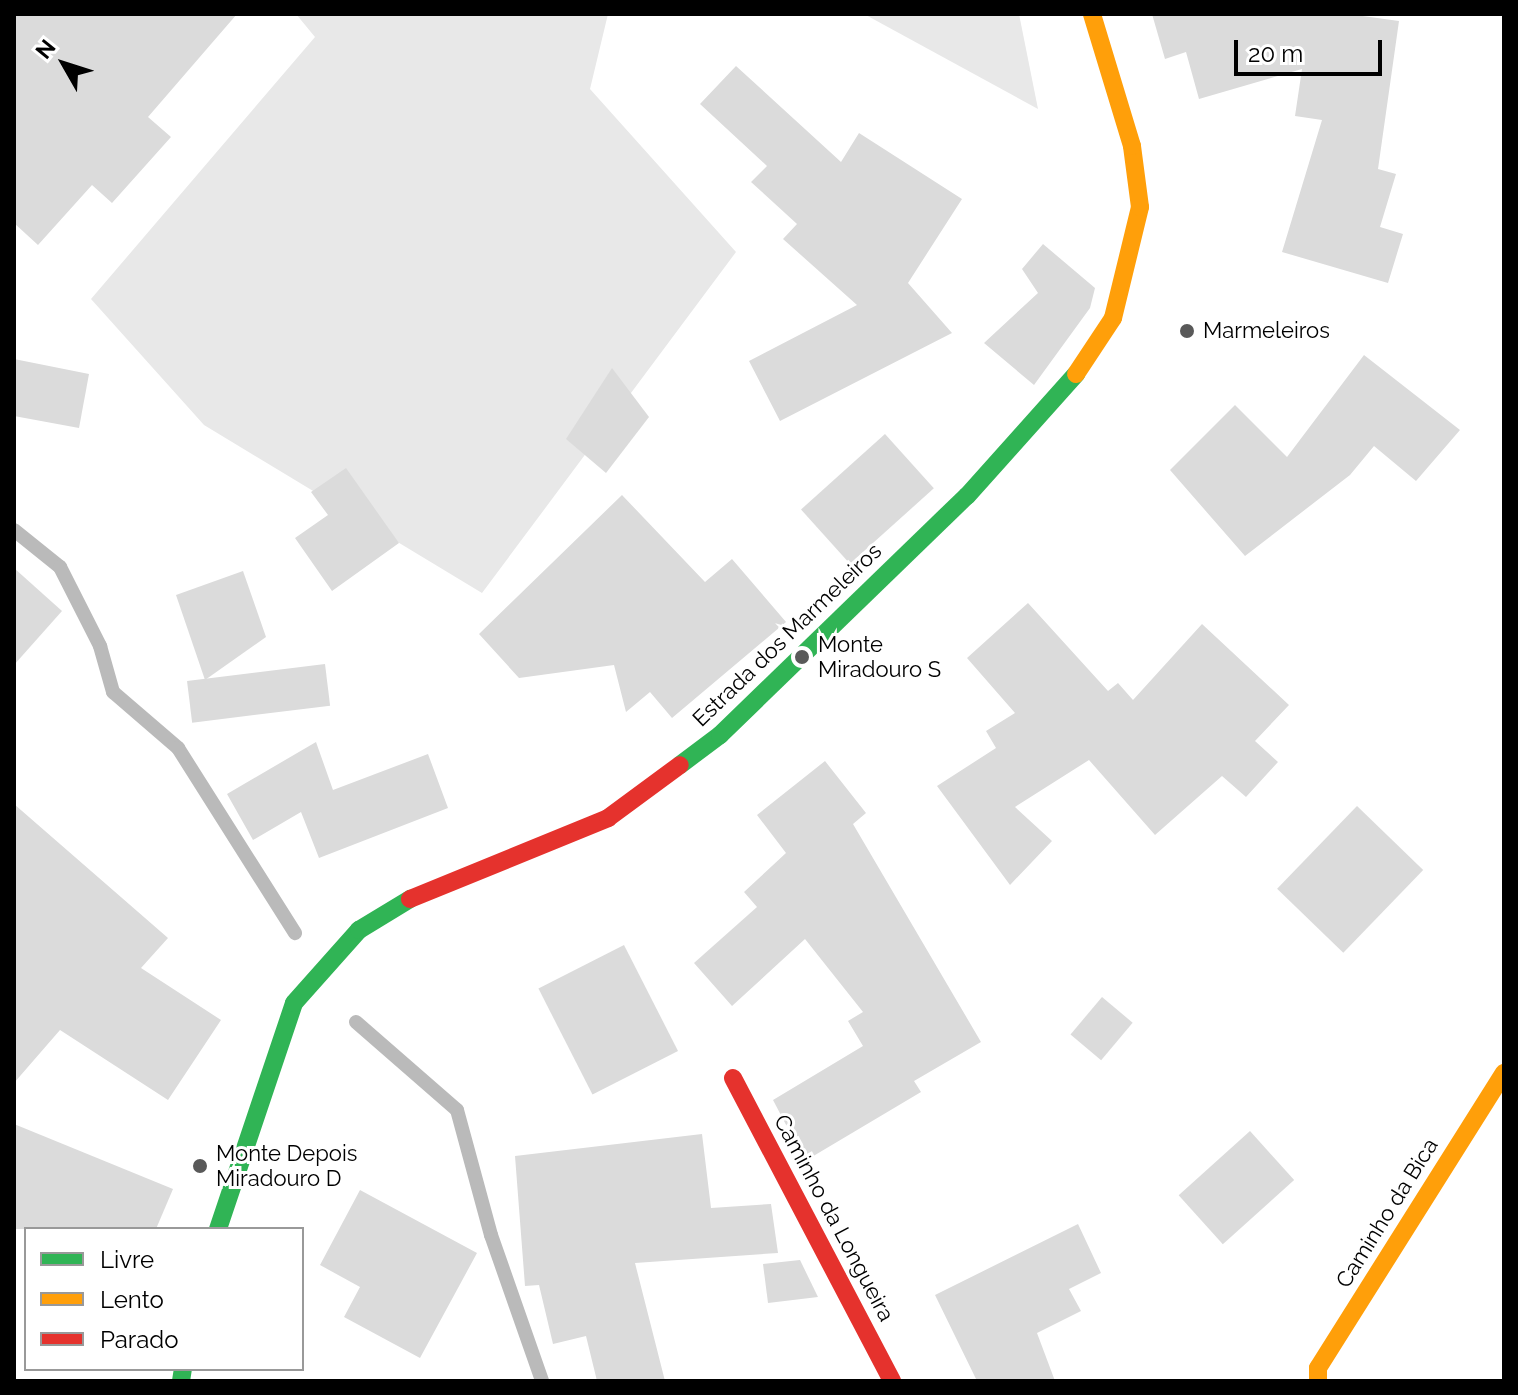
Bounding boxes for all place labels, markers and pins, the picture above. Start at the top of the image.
place label: Marmeleiros [1203,318,1330,344]
marker: Marmeleiros [1178,322,1196,340]
place label: Monte Miradouro S [818,631,941,682]
marker: Monte Miradouro S [793,648,811,666]
place label: Monte Depois Miradouro D [216,1140,357,1192]
marker: Monte Depois Miradouro D [191,1157,209,1175]

